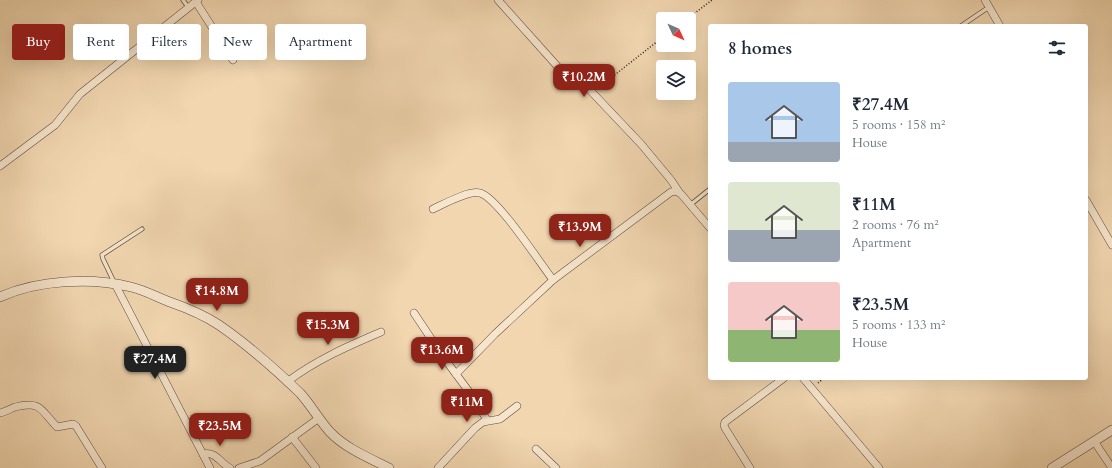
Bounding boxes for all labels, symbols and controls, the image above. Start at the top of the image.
north arrow [656,12,696,52]
map controls [656,12,696,100]
chip: Buy [12,24,65,60]
chip: Rent [73,24,129,60]
chip: Filters [137,24,201,60]
chip: New [209,24,267,60]
chip: Apartment [275,24,366,60]
text: 8 homes [728,37,792,60]
icon: filters [1046,37,1068,59]
button: layers [656,60,696,100]
pin: ₹10.2M [551,64,617,98]
text: ₹10.2M [562,68,606,86]
text: ₹27.4M [852,93,909,116]
icon: home [760,98,808,146]
text: 5 rooms · 158 m² [852,116,945,134]
text: House [852,134,887,152]
text: ₹11M [852,193,896,216]
icon: home [760,198,808,246]
pin: ₹13.9M [547,214,613,248]
text: 2 rooms · 76 m² [852,216,939,234]
text: ₹13.9M [558,218,602,236]
text: Apartment [852,234,911,252]
pin: ₹14.8M [184,278,250,312]
text: ₹14.8M [195,282,239,300]
text: ₹23.5M [852,293,909,316]
icon: home [760,298,808,346]
pin: ₹15.3M [295,312,361,346]
text: ₹15.3M [306,316,350,334]
text: 5 rooms · 133 m² [852,316,945,334]
text: House [852,334,887,352]
pin: ₹13.6M [409,337,475,371]
text: ₹13.6M [420,341,464,359]
pin: ₹27.4M [122,346,188,380]
text: ₹27.4M [133,350,177,368]
pin: ₹11M [443,389,491,423]
text: ₹11M [450,393,484,411]
pin: ₹23.5M [187,413,253,447]
text: ₹23.5M [198,417,242,435]

